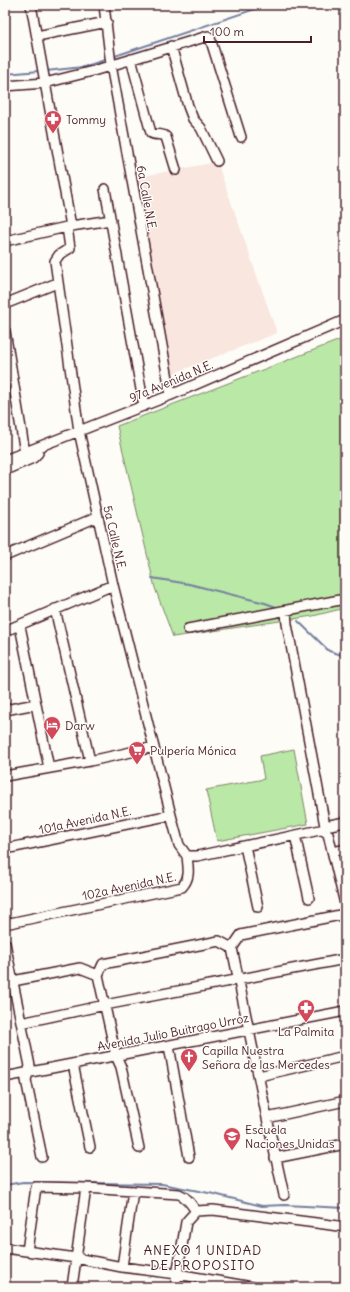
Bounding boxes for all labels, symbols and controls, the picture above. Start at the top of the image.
scale bar [204,18,311,44]
text: 100 m [210,24,244,39]
pharmacy icon: Tommy [43,109,63,134]
place label: Tommy [66,112,106,127]
street label: 6a Calle N.E. [134,164,160,232]
street label: 97a Avenida N.E. [127,357,215,405]
street label: 5a Calle N.E. [100,504,130,572]
hotel icon: Darw [42,715,62,740]
place label: Darw [65,718,95,733]
supermarket icon: Pulpería Mónica [127,740,147,765]
place label: Pulpería Mónica [150,743,237,758]
street label: 101a Avenida N.E. [38,803,132,837]
street label: 102a Avenida N.E. [81,869,177,903]
pharmacy icon: La Palmita [296,998,316,1023]
street label: Avenida Julio Buitrago Urroz [96,1010,250,1054]
place label: La Palmita [278,1024,335,1039]
place label: Capilla Nuestra Señora de las Mercedes [202,1043,330,1072]
church icon: Capilla Nuestra Señora de las Mercedes [179,1047,199,1072]
place label: Escuela Naciones Unidas [245,1122,334,1151]
school or university icon: Escuela Naciones Unidas [222,1126,242,1151]
district label: ANEXO 1 UNIDAD DE PROPOSITO [144,1242,262,1274]

